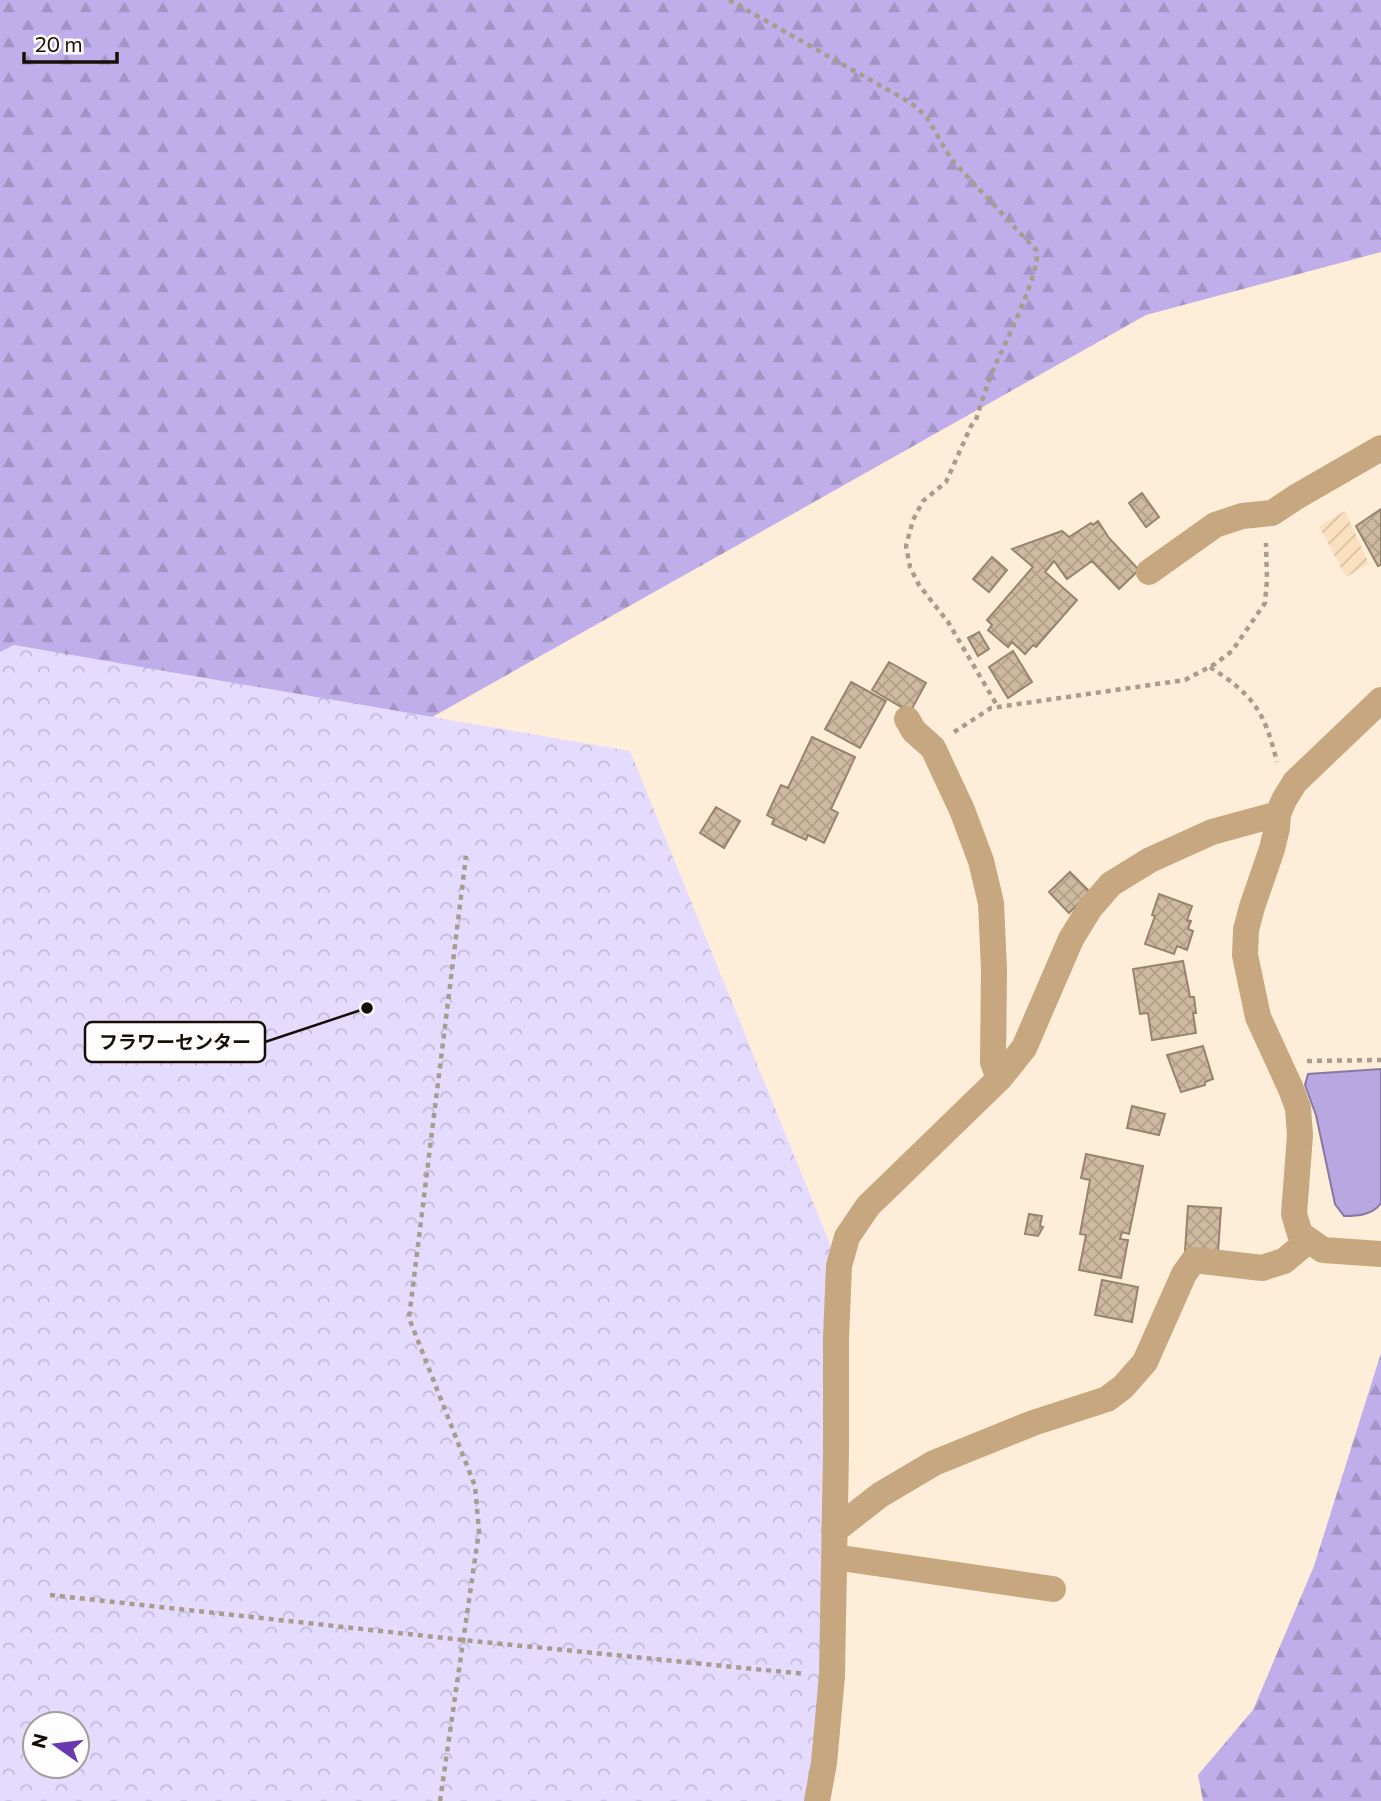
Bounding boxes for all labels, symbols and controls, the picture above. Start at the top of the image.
scale bar [24,21,117,65]
text: 20 m [35,31,83,56]
callout: フラワーセンター [85,1022,265,1062]
text: フラワーセンター [99,1030,251,1053]
north arrow [21,1710,91,1780]
text: N [26,1731,52,1750]

